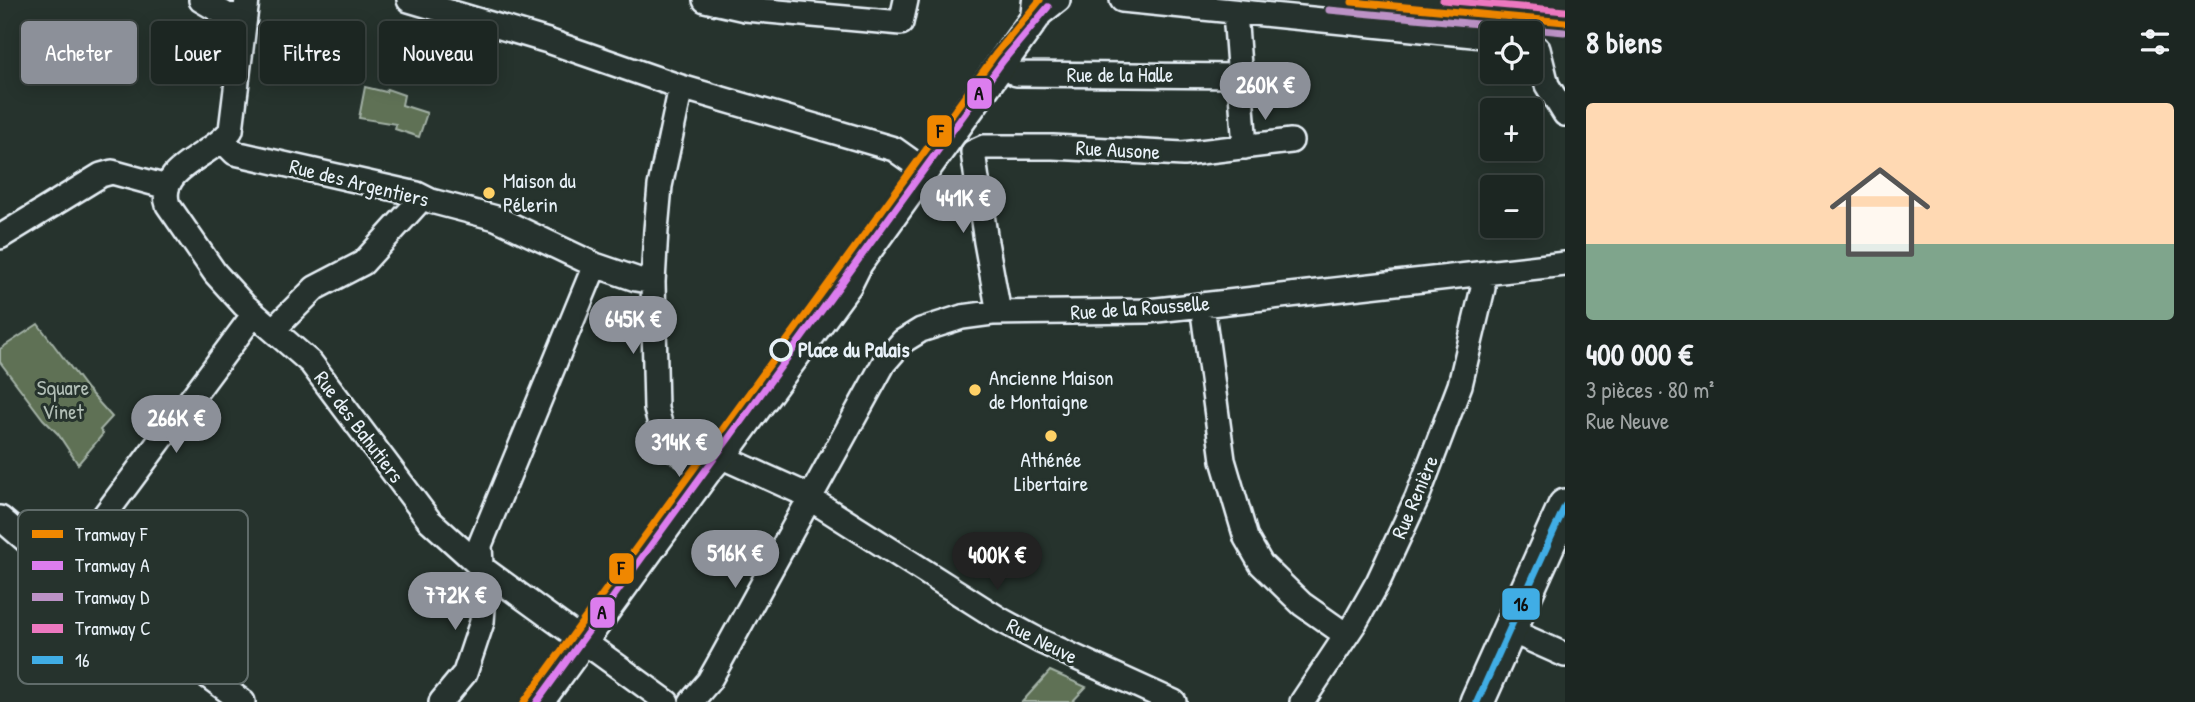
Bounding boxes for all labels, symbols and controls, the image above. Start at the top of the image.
chip: Acheter [21,21,137,84]
chip: Louer [151,21,246,84]
chip: Filtres [260,21,365,84]
chip: Nouveau [379,21,497,84]
map controls [1480,21,1543,238]
button: locate [1480,21,1543,84]
text: 8 biens [1586,22,1662,62]
icon: filters [2136,23,2174,61]
street label: Rue de la Halle [1067,60,1173,89]
pin: 260K € [1208,62,1322,122]
text: 260K € [1236,69,1294,100]
line badge: A [966,77,993,110]
text: A [974,80,984,106]
button: + [1480,98,1543,161]
line badge: F [926,114,953,148]
text: F [935,118,944,144]
street label: Rue Ausone [1075,133,1161,166]
icon: home [1817,149,1943,275]
street label: Rue des Argentiers [286,151,432,214]
place label: Maison du Pélerin [503,166,576,219]
button: − [1480,175,1543,238]
pin: 441K € [906,176,1020,235]
text: 441K € [936,182,990,213]
marker: Maison du Pélerin [481,185,497,201]
street label: Rue de la Rousselle [1069,288,1211,327]
pin: 645K € [576,296,690,356]
text: 645K € [605,303,661,334]
text: 400 000 € [1586,334,1693,374]
place label: Place du Palais [798,335,910,364]
marker: Place du Palais [770,339,792,361]
place label: Ancienne Maison de Montaigne [989,363,1114,416]
street label: Rue des Bahutiers [308,365,411,489]
park label: Square Vinet [37,373,89,426]
text: 3 pièces · 80 m² [1586,374,1714,405]
marker: Ancienne Maison de Montaigne [967,382,983,398]
pin: 266K € [119,396,233,455]
text: 266K € [147,402,205,433]
text: Rue Neuve [1586,405,1669,436]
pin: 314K € [622,420,736,479]
text: 314K € [651,426,707,457]
marker: Athénée Libertaire [1043,428,1059,444]
place label: Athénée Libertaire [1014,445,1088,498]
street label: Rue Renière [1384,451,1445,543]
legend [18,510,248,684]
text: Tramway F [75,521,148,547]
pin: 516K € [678,530,792,590]
pin: 400K € [940,532,1054,592]
text: 516K € [707,537,763,568]
text: 400K € [968,539,1026,570]
text: Tramway A [75,552,150,578]
line badge: F [608,552,635,585]
text: F [616,555,625,581]
pin: 772K € [398,572,512,632]
text: 772K € [424,579,486,610]
text: Tramway D [75,584,149,610]
line badge: 16 [1501,587,1541,621]
text: 16 [1514,591,1529,617]
line badge: A [589,596,616,629]
text: A [597,599,607,625]
street label: Rue Neuve [1002,610,1083,671]
text: Tramway C [75,615,151,641]
text: 16 [75,647,89,673]

